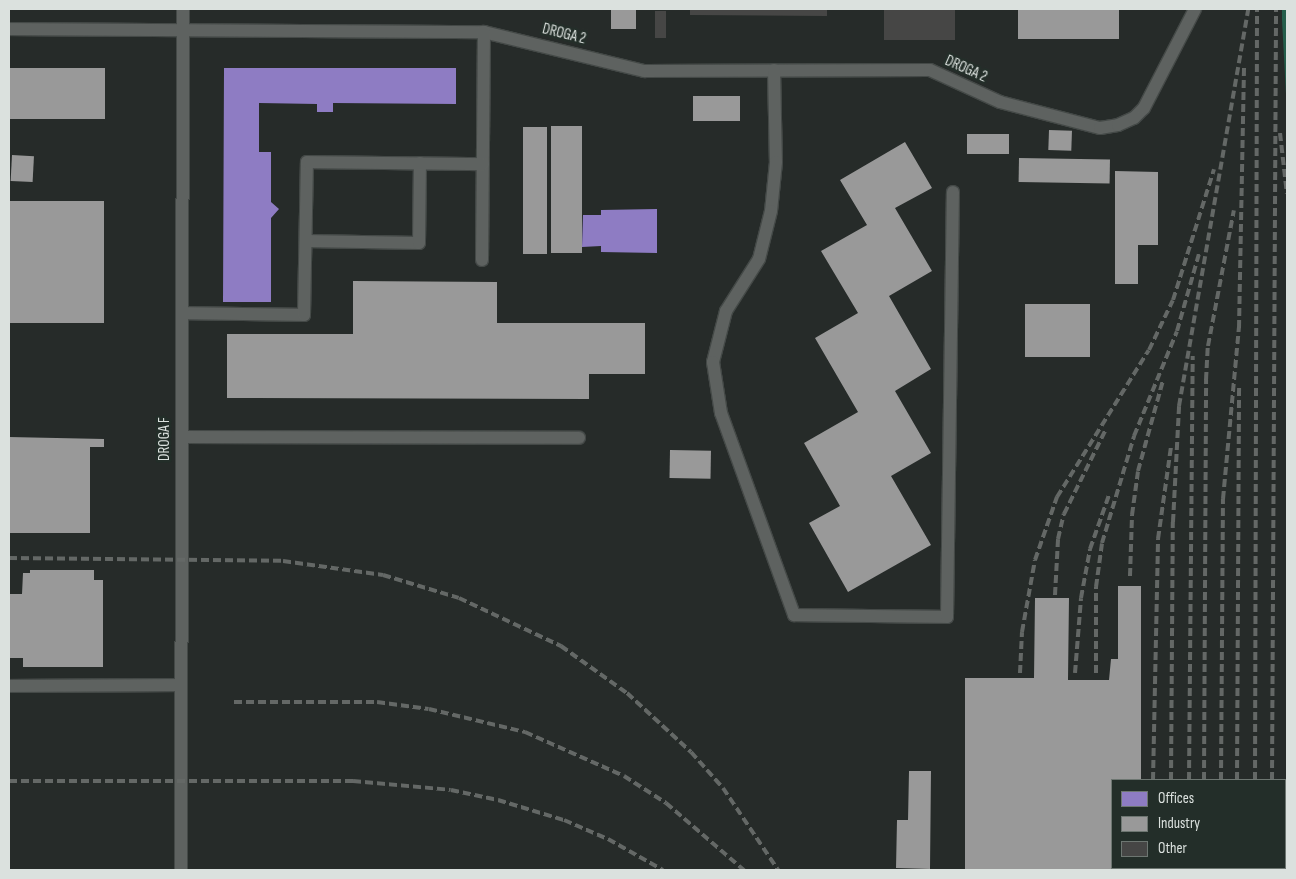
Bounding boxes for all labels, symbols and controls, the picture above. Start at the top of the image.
street label: DROGA 2 [540,20,588,48]
street label: DROGA 2 [942,52,990,86]
street label: DROGA F [156,417,174,461]
legend [1111,779,1286,869]
text: Offices [1158,789,1194,808]
text: Industry [1158,814,1200,833]
text: Other [1158,839,1187,858]

